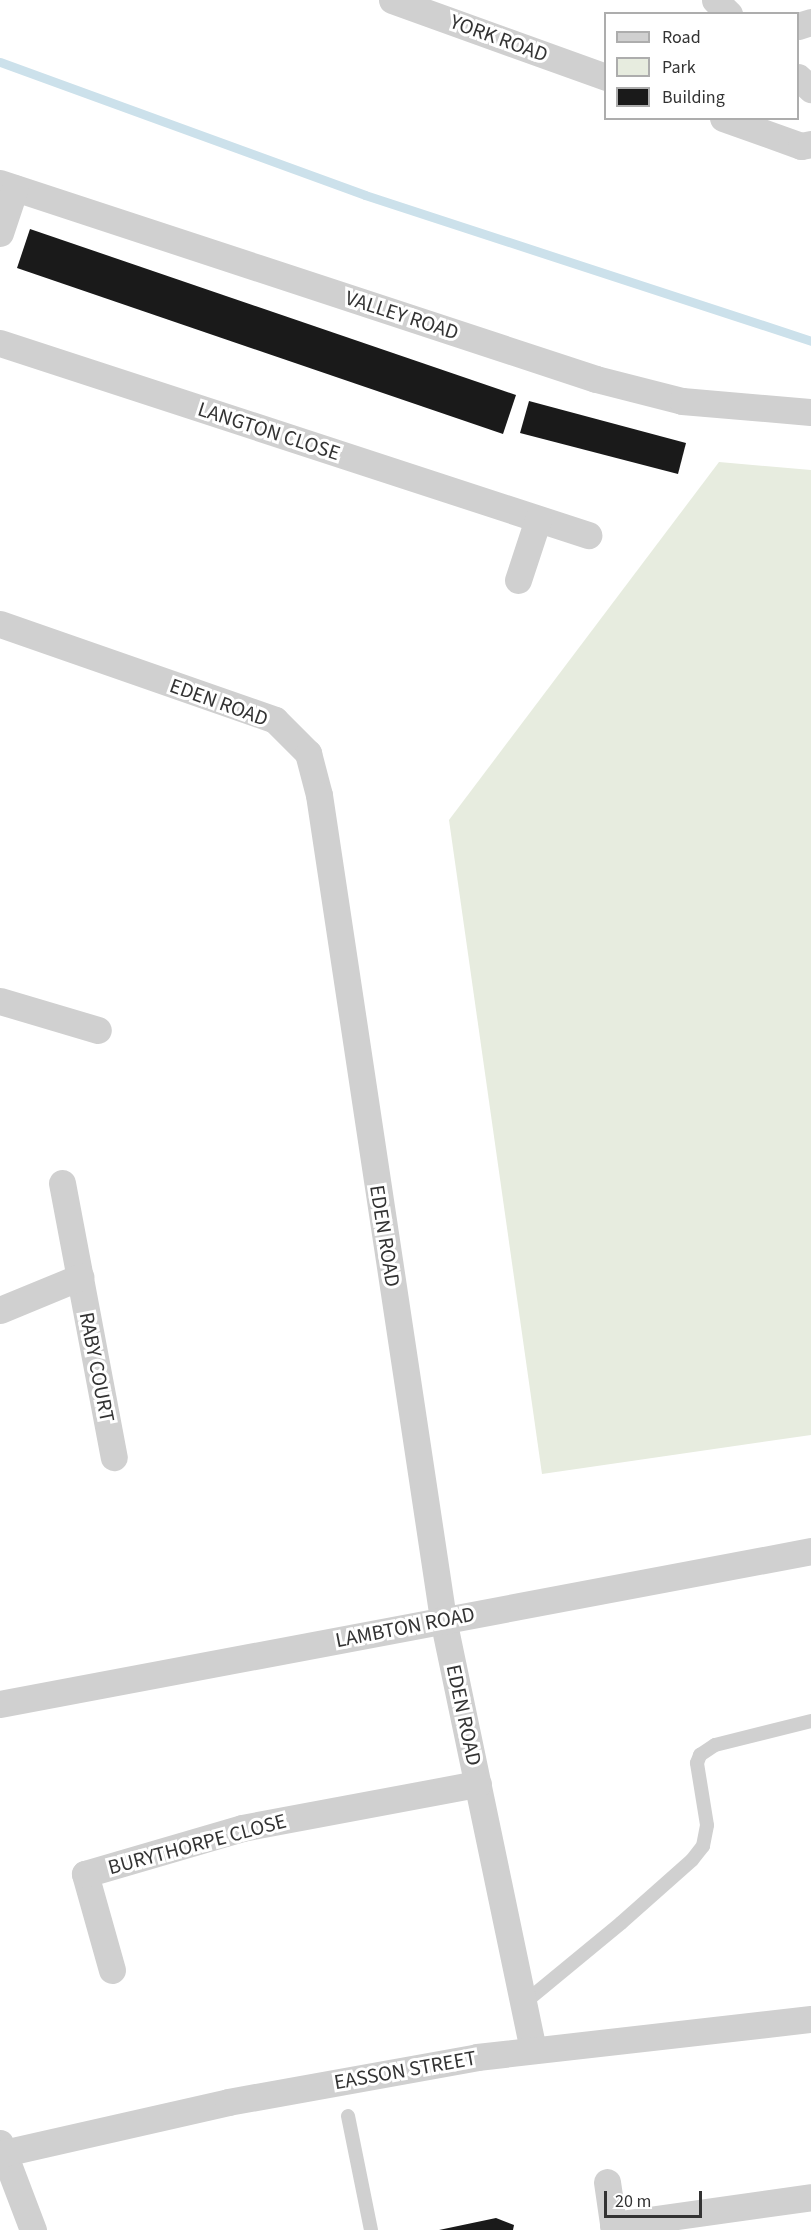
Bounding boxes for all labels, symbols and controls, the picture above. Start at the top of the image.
street label: YORK ROAD [447,9,551,67]
legend [604,12,799,120]
text: Road [662,25,701,50]
text: Park [662,55,696,80]
text: Building [662,85,725,110]
street label: VALLEY ROAD [342,285,462,345]
street label: LANGTON CLOSE [195,396,343,466]
street label: EDEN ROAD [166,673,272,731]
street label: EDEN ROAD [365,1183,405,1289]
street label: RABY COURT [74,1310,120,1424]
street label: LAMBTON ROAD [333,1601,477,1653]
street label: EDEN ROAD [441,1662,487,1768]
street label: BURYTHORPE CLOSE [105,1808,289,1880]
street label: EASSON STREET [332,2045,478,2095]
scale bar [607,2179,704,2217]
text: 20 m [615,2189,651,2214]

